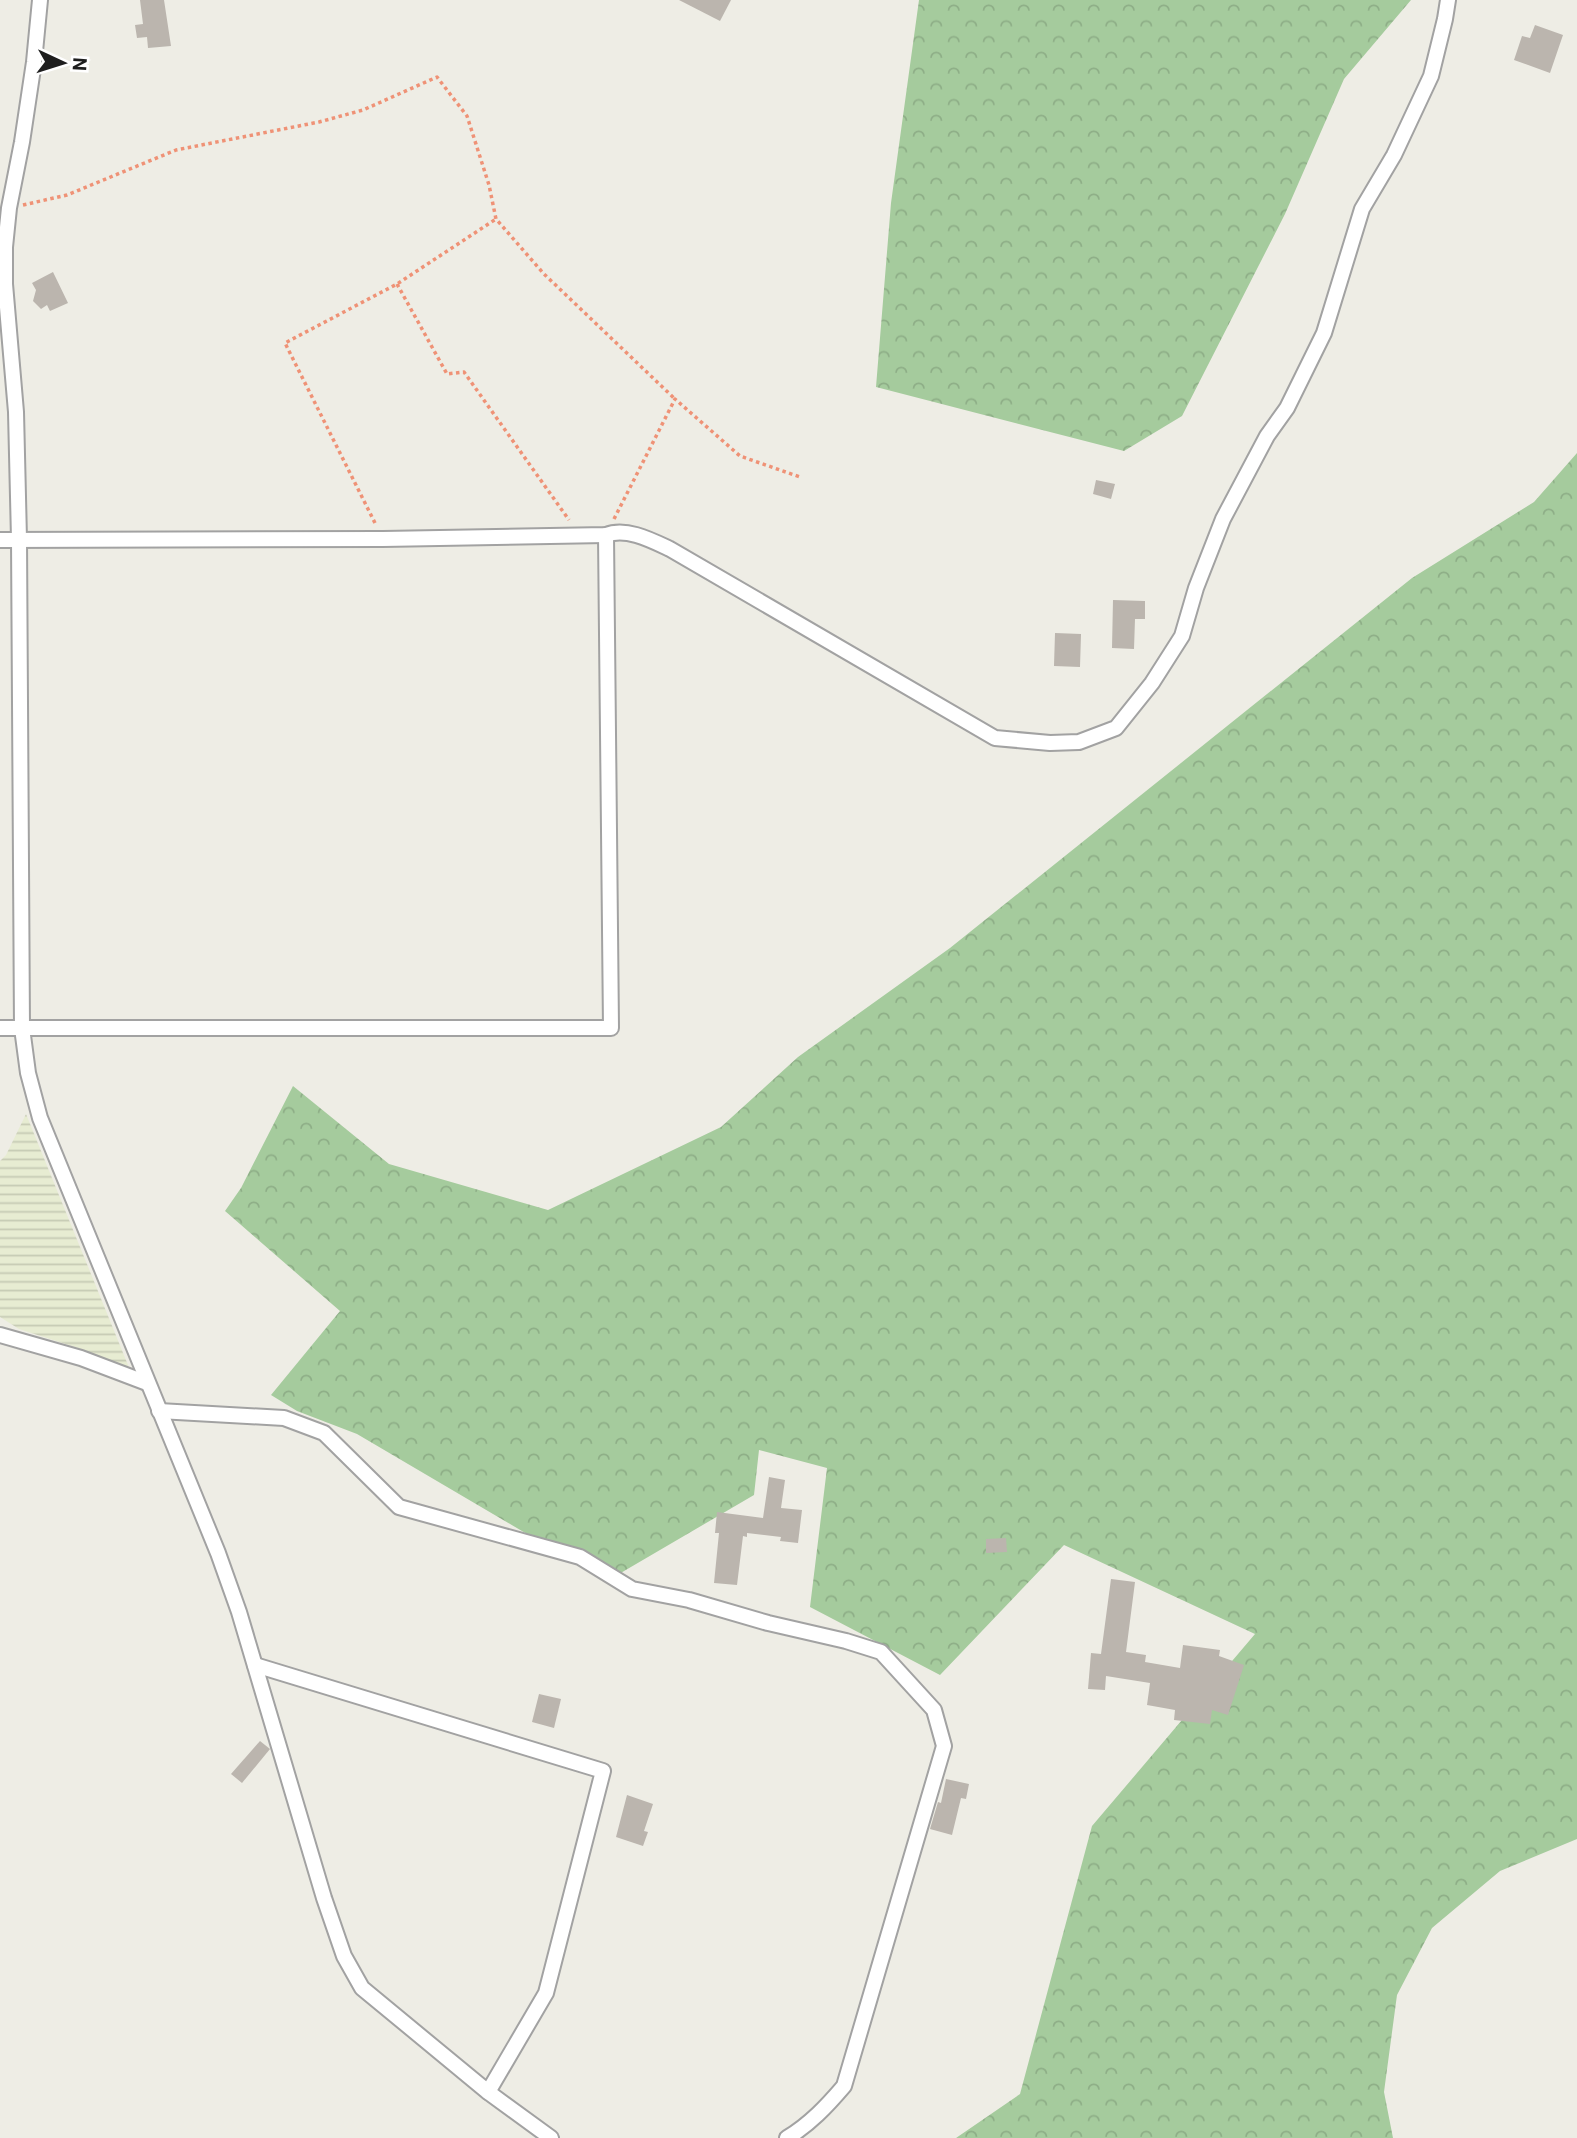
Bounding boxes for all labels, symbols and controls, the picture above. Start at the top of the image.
north arrow [28,28,98,98]
text: N [68,57,91,72]

